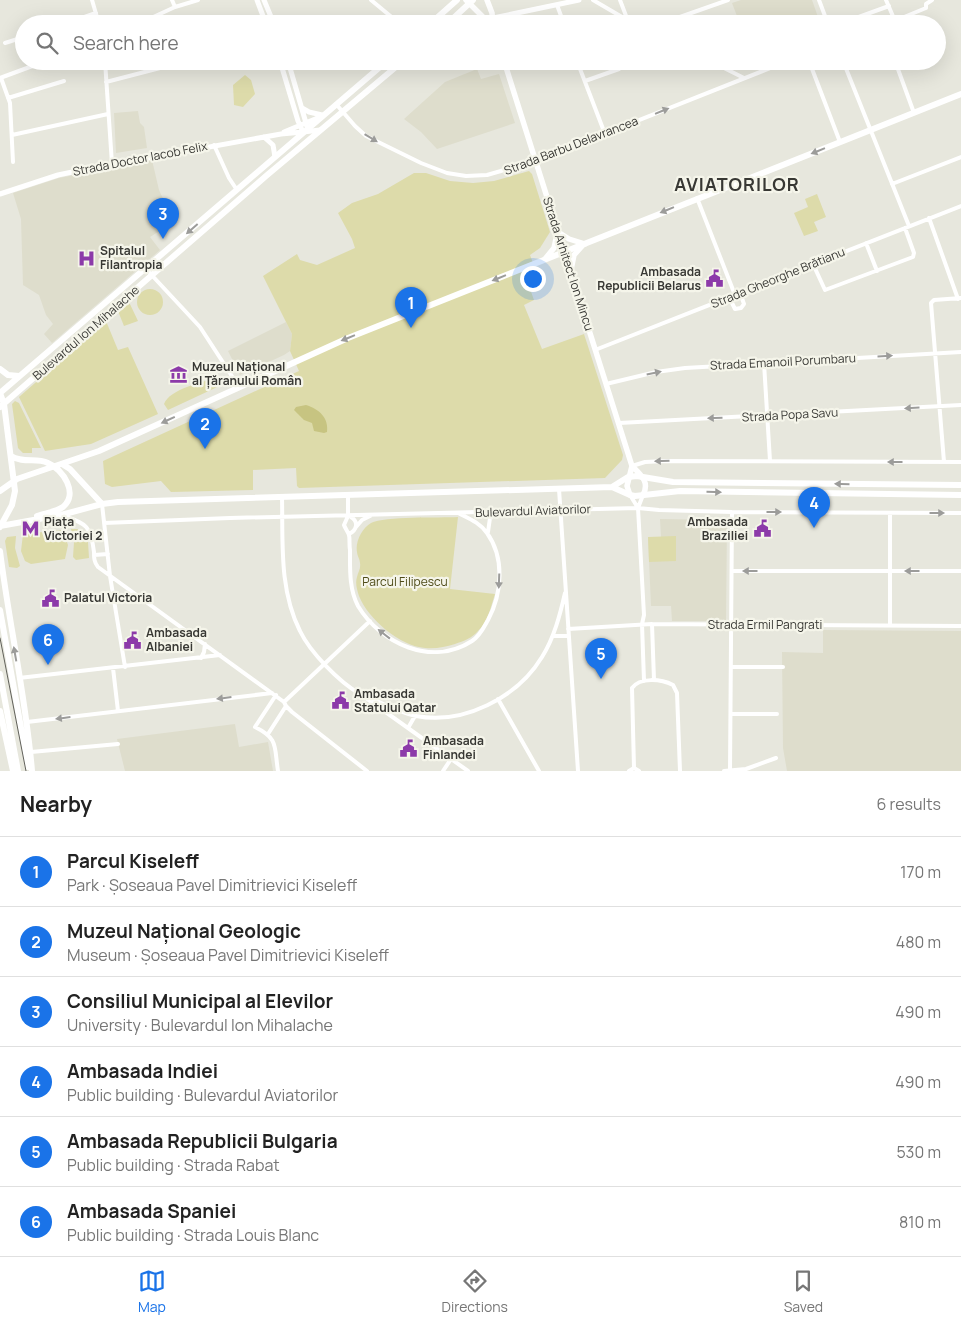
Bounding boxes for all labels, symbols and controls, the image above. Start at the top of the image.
search box [15,15,946,70]
icon: search [33,29,61,57]
text: Search here [73,30,179,56]
one-way arrow [655,107,670,115]
street label: Strada Barbu Delavrancea [501,112,640,179]
one-way arrow [364,133,377,142]
street label: Strada Doctor Iacob Felix [71,137,209,180]
one-way arrow [811,147,825,155]
district label: AVIATORILOR [674,172,800,196]
street label: Strada Arhitect Ion Mincu [539,195,598,333]
pin: 3 [147,198,179,239]
one-way arrow [660,207,674,215]
one-way arrow [187,223,199,235]
place label: Spitalul Filantropia [100,242,162,273]
street label: Strada Gheorghe Brătianu [708,243,847,312]
hospital icon: Spitalul Filantropia [76,248,96,268]
place label: Ambasada Republicii Belarus [597,263,701,294]
your location [520,266,546,292]
public building icon: Ambasada Republicii Belarus [705,269,725,289]
one-way arrow [491,274,506,282]
street label: Bulevardul Ion Mihalache [29,281,143,384]
pin: 1 [395,287,427,328]
one-way arrow [340,334,355,342]
street label: Strada Emanoil Porumbaru [710,349,856,374]
one-way arrow [878,352,894,360]
place label: Muzeul Național al Țăranului Român [192,358,302,389]
museum icon: Muzeul Național al Țăranului Român [168,364,188,384]
one-way arrow [646,368,662,376]
street label: Strada Popa Savu [741,403,839,426]
one-way arrow [904,404,920,412]
pin: 2 [189,408,221,449]
one-way arrow [707,415,723,423]
one-way arrow [161,416,175,424]
one-way arrow [654,457,670,465]
one-way arrow [887,458,903,466]
one-way arrow [834,480,850,488]
pin: 4 [798,487,830,528]
one-way arrow [706,488,722,496]
street label: Bulevardul Aviatorilor [475,500,592,521]
one-way arrow [766,508,782,516]
one-way arrow [929,509,945,517]
place label: Piața Victoriei 2 [44,513,102,544]
place label: Ambasada Braziliei [687,513,748,544]
metro station icon: Piața Victoriei 2 [20,519,40,539]
public building icon: Ambasada Braziliei [752,519,772,539]
one-way arrow [742,567,758,575]
one-way arrow [904,567,920,575]
park label: Parcul Filipescu [362,573,448,590]
one-way arrow [495,573,503,589]
public building icon: Palatul Victoria [40,588,60,608]
place label: Palatul Victoria [64,589,152,606]
street label: Strada Ermil Pangrati [708,616,822,633]
pin: 6 [32,624,64,665]
place label: Ambasada Albaniei [146,624,207,655]
one-way arrow [377,629,391,639]
public building icon: Ambasada Albaniei [122,630,142,650]
pin: 5 [585,638,617,679]
one-way arrow [10,645,18,661]
place label: Ambasada Statului Qatar [354,685,436,716]
public building icon: Ambasada Statului Qatar [330,691,350,711]
one-way arrow [216,694,232,702]
one-way arrow [54,714,70,722]
place label: Ambasada Finlandei [423,732,484,763]
public building icon: Ambasada Finlandei [399,738,419,758]
text: Nearby [20,790,92,818]
text: 6 results [876,793,941,815]
text: Parcul Kiseleff [67,848,199,874]
text: 1 [32,861,40,883]
text: 170 m [900,861,941,883]
text: Park · Șoseaua Pavel Dimitrievici Kiseleff [67,874,357,896]
text: Muzeul Național Geologic [67,918,301,944]
text: 2 [31,931,41,953]
text: 480 m [896,931,941,953]
text: Museum · Șoseaua Pavel Dimitrievici Kiseleff [67,944,389,966]
text: Consiliul Municipal al Elevilor [67,988,333,1014]
text: 3 [31,1001,41,1023]
text: 490 m [895,1001,941,1023]
text: University · Bulevardul Ion Mihalache [67,1014,333,1036]
text: Ambasada Indiei [67,1058,218,1084]
text: 4 [31,1071,41,1093]
text: 490 m [895,1071,941,1093]
text: Public building · Bulevardul Aviatorilor [67,1084,338,1106]
text: Ambasada Republicii Bulgaria [67,1128,338,1154]
text: 5 [31,1141,41,1163]
text: 530 m [896,1141,941,1163]
text: Public building · Strada Rabat [67,1154,280,1176]
text: Ambasada Spaniei [67,1198,236,1224]
text: 6 [31,1211,41,1233]
text: 810 m [899,1211,941,1233]
text: Public building · Strada Louis Blanc [67,1224,319,1246]
tab: Map [138,1267,166,1316]
tab: Directions [442,1267,508,1316]
tab: Saved [784,1267,823,1316]

